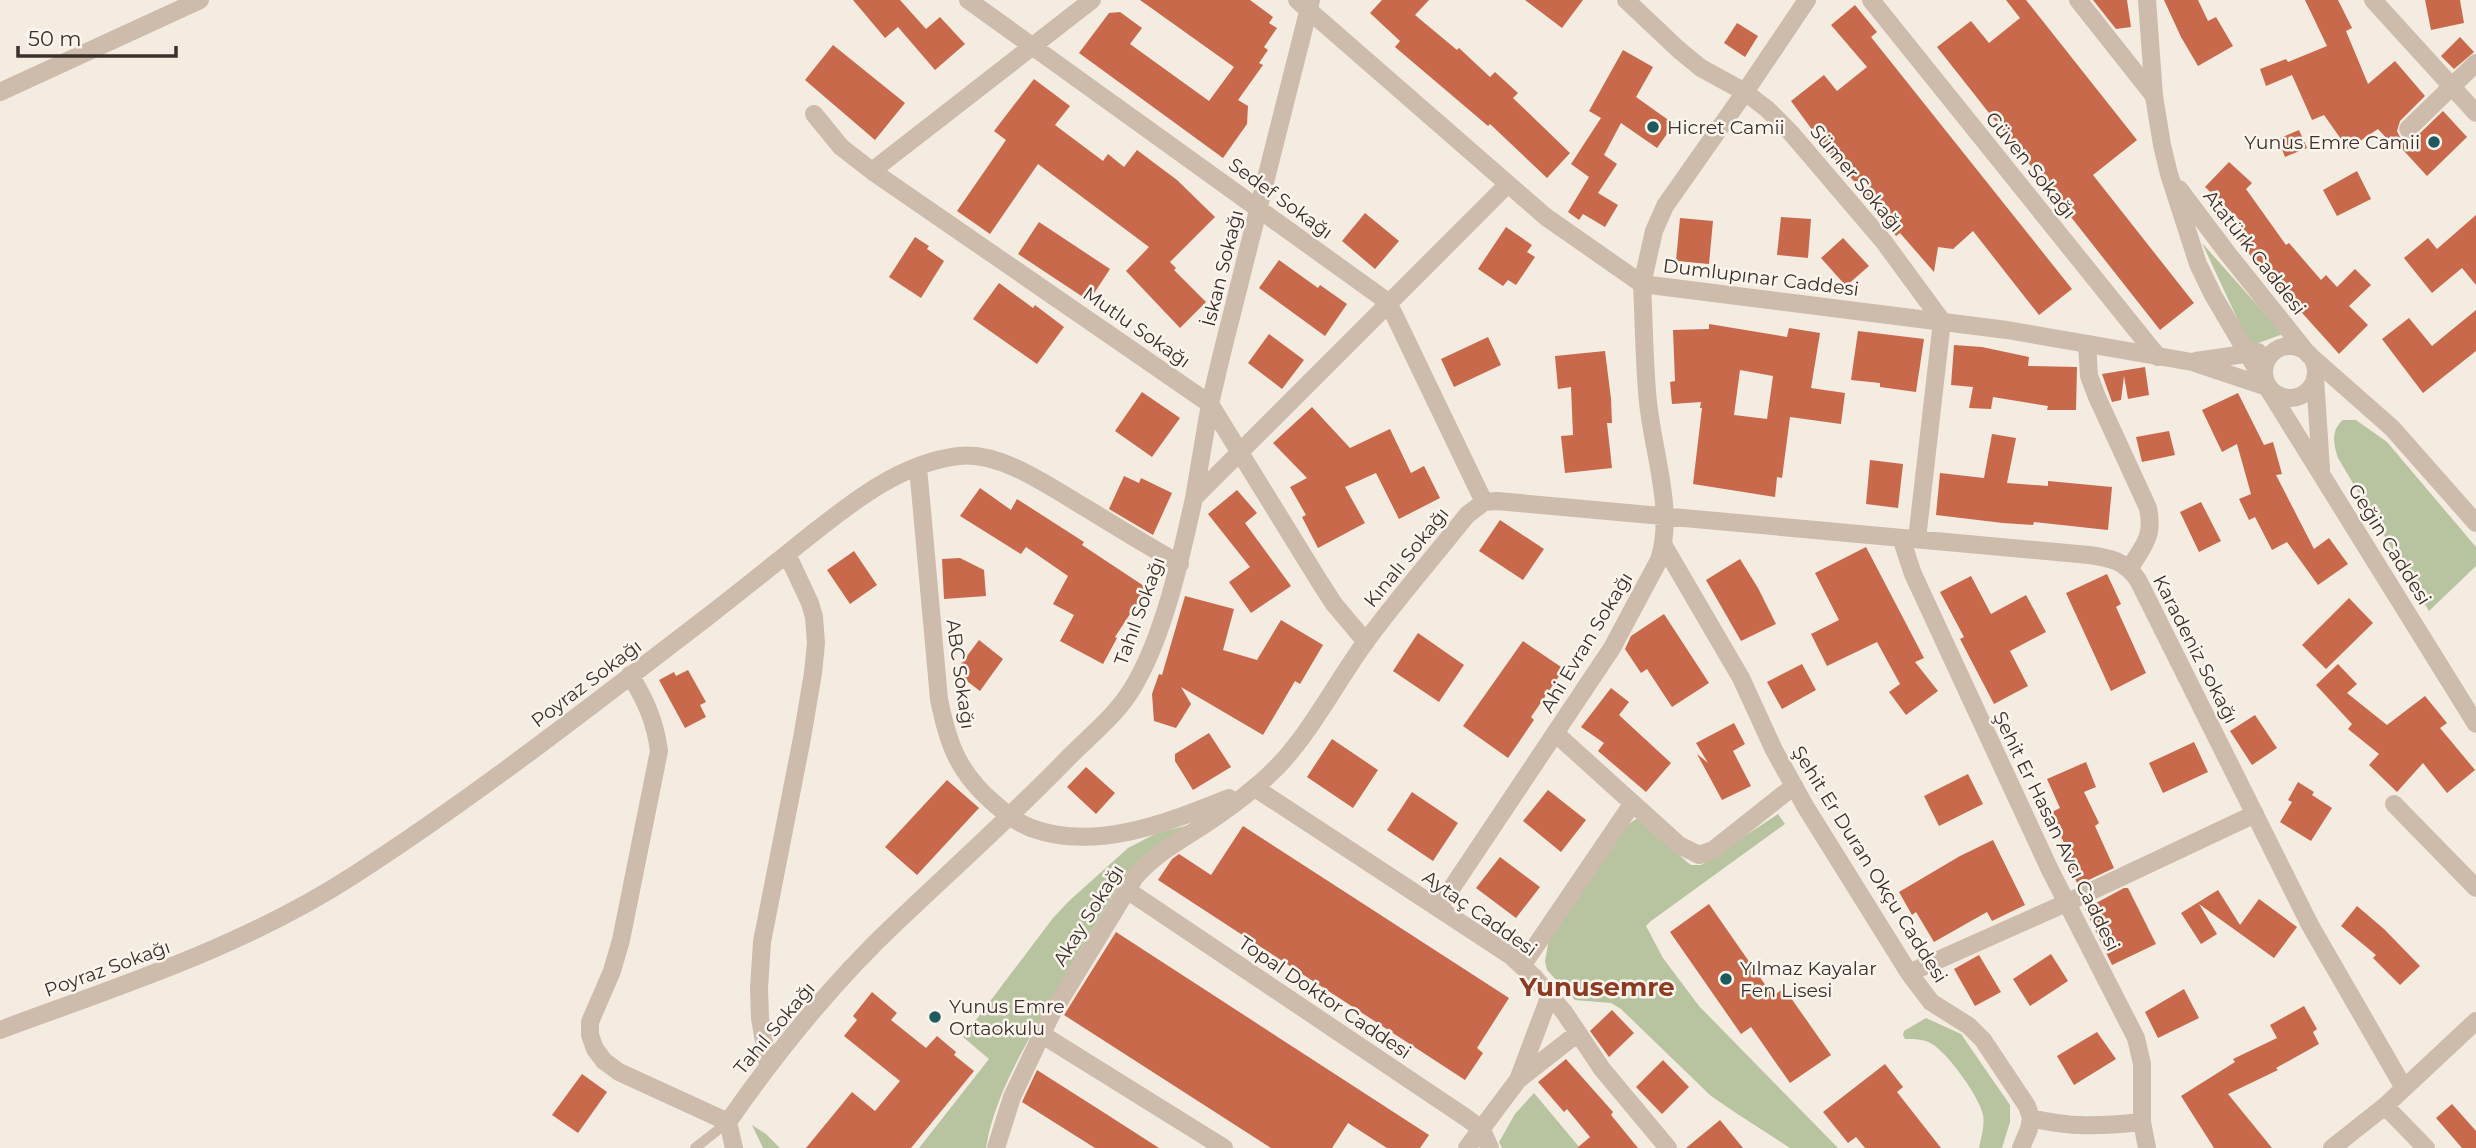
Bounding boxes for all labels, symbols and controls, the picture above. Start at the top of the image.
scale bar [18,14,175,58]
text: 50 m [28,26,82,51]
street label: Güven Sokağı [1980,107,2081,223]
place label: Hicret Camii [1667,116,1785,139]
marker: Hicret Camii [1645,119,1661,135]
street label: Sümer Sokağı [1805,120,1908,237]
place label: Yunus Emre Camii [2244,131,2420,154]
marker: Yunus Emre Camii [2426,134,2442,150]
street label: Sedef Sokağı [1224,153,1337,244]
street label: Atatürk Caddesi [2199,185,2311,319]
street label: İskan Sokağı [1197,207,1248,329]
street label: Dumlupınar Caddesi [1662,254,1860,301]
street label: Mutlu Sokağı [1079,282,1195,373]
street label: Geğin Caddesi [2343,480,2436,609]
street label: Kınalı Sokağı [1359,503,1454,612]
street label: Tahıl Sokağı [1109,554,1170,669]
street label: Ahi Evran Sokağı [1536,568,1637,716]
street label: Karadeniz Sokağı [2148,571,2243,727]
street label: ABC Sokağı [941,618,980,730]
street label: Poyraz Sokağı [527,634,646,732]
street label: Şehit Er Hasan Avcı Caddesi [1988,708,2125,955]
street label: Şehit Er Duran Okçu Caddesi [1787,742,1952,987]
street label: Akay Sokağı [1048,860,1129,970]
street label: Aytaç Caddesi [1418,866,1541,961]
street label: Topal Doktor Caddesi [1234,931,1415,1064]
street label: Poyraz Sokağı [41,935,173,1002]
place label: Yılmaz Kayalar Fen Lisesi [1740,957,1877,1002]
district label: Yunusemre [1518,971,1675,1003]
marker: Yılmaz Kayalar Fen Lisesi [1718,971,1734,987]
street label: Tahıl Sokağı [729,977,820,1079]
place label: Yunus Emre Ortaokulu [949,995,1065,1040]
marker: Yunus Emre Ortaokulu [927,1009,943,1025]

